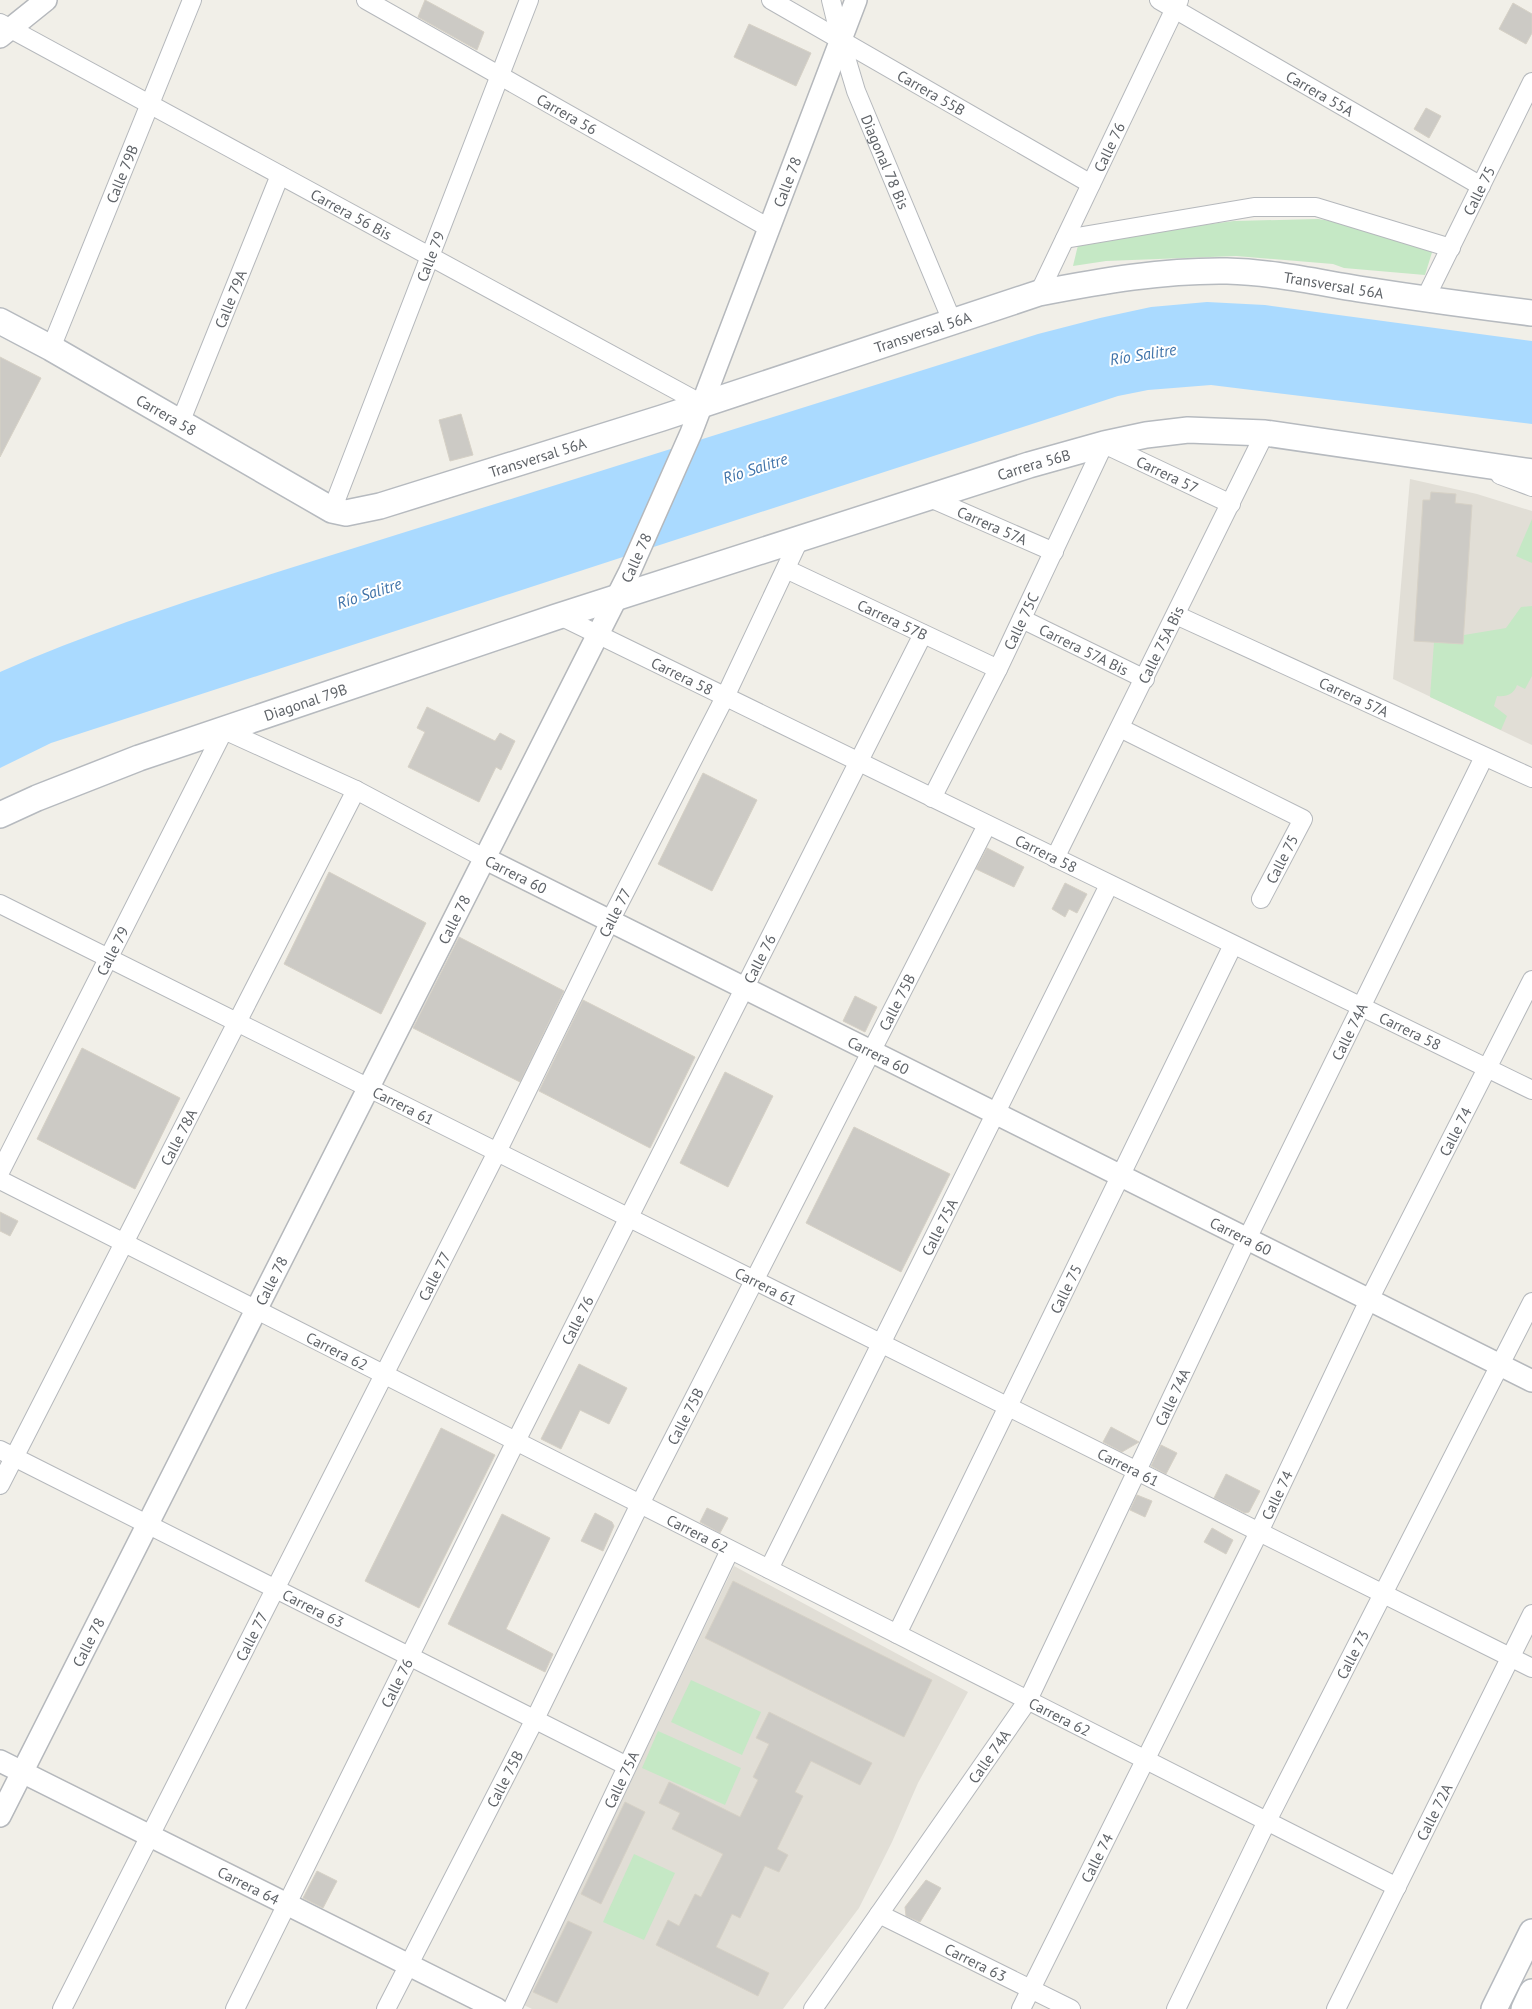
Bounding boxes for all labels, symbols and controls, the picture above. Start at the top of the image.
street label: Carrera 55B [894,65,969,119]
street label: Carrera 55A [1283,66,1358,120]
street label: Carrera 56 [533,89,601,138]
street label: Diagonal 78 Bis [857,111,914,212]
street label: Calle 76 [1089,119,1129,175]
street label: Calle 79B [101,142,142,206]
street label: Calle 78 [768,154,805,210]
street label: Calle 75 [1458,163,1499,218]
street label: Carrera 56 Bis [308,184,396,244]
street label: Calle 79 [412,228,448,284]
street label: Calle 79A [210,267,250,331]
street label: Transversal 56A [1283,267,1385,302]
street label: Transversal 56A [872,307,974,357]
water label: Río Salitre [1108,339,1178,369]
street label: Carrera 58 [133,390,200,439]
street label: Transversal 56A [486,433,589,481]
street label: Carrera 56B [995,444,1072,484]
water label: Río Salitre [720,448,791,488]
street label: Carrera 57 [1133,451,1202,497]
street label: Carrera 57A [954,502,1030,549]
street label: Calle 78 [616,530,655,586]
water label: Río Salitre [334,573,405,613]
street label: Calle 75C [999,589,1042,653]
street label: Carrera 57B [855,595,931,644]
street label: Calle 75A Bis [1133,603,1188,686]
street label: Carrera 57A Bis [1036,619,1132,679]
street label: Carrera 58 [648,652,716,699]
street label: Carrera 57A [1316,672,1392,721]
street label: Diagonal 79B [261,679,350,725]
street label: Carrera 58 [1012,830,1080,876]
street label: Calle 75 [1262,831,1302,887]
street label: Carrera 60 [482,851,550,897]
street label: Calle 77 [594,885,635,940]
street label: Calle 78 [433,892,474,947]
street label: Calle 79 [92,923,132,979]
street label: Calle 76 [739,931,780,986]
street label: Calle 75B [874,970,919,1034]
street label: Calle 74A [1327,1000,1371,1063]
street label: Carrera 58 [1376,1008,1444,1054]
street label: Carrera 60 [845,1032,913,1078]
street label: Carrera 61 [370,1082,438,1129]
street label: Calle 74 [1434,1104,1475,1159]
street label: Calle 78A [156,1105,201,1169]
street label: Calle 75A [917,1195,961,1259]
street label: Carrera 60 [1207,1212,1275,1259]
street label: Calle 77 [414,1248,454,1304]
street label: Calle 78 [251,1253,291,1308]
street label: Calle 75 [1045,1261,1085,1317]
street label: Carrera 61 [732,1263,800,1309]
street label: Calle 76 [557,1292,597,1348]
street label: Carrera 62 [303,1327,371,1374]
street label: Calle 74A [1150,1365,1194,1429]
street label: Calle 75B [662,1384,707,1448]
street label: Carrera 61 [1094,1443,1162,1490]
street label: Calle 74 [1257,1467,1296,1523]
street label: Carrera 62 [664,1510,732,1557]
street label: Carrera 63 [279,1585,347,1631]
street label: Calle 77 [231,1609,272,1664]
street label: Calle 78 [68,1614,108,1670]
street label: Calle 73 [1332,1627,1373,1682]
street label: Calle 76 [376,1655,417,1711]
street label: Carrera 62 [1026,1693,1094,1740]
street label: Calle 74A [964,1725,1014,1787]
street label: Calle 75B [482,1747,527,1810]
street label: Calle 75A [599,1748,643,1811]
street label: Calle 72A [1412,1780,1456,1844]
street label: Calle 74 [1076,1830,1117,1886]
street label: Carrera 64 [215,1862,283,1908]
street label: Carrera 63 [942,1939,1010,1985]

